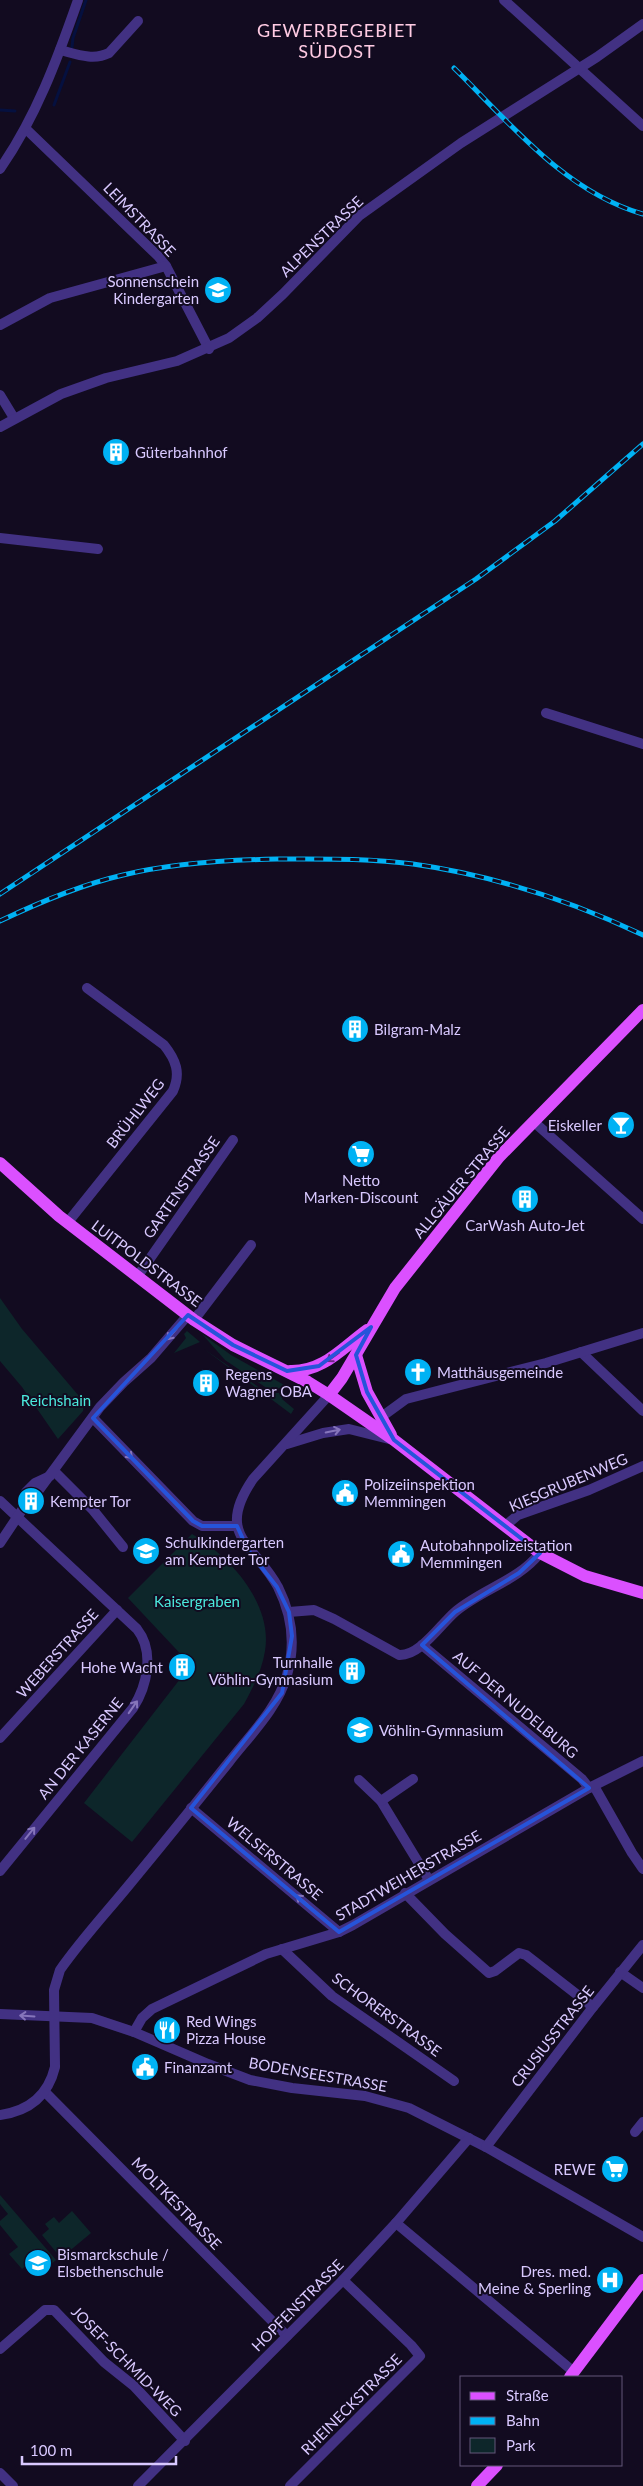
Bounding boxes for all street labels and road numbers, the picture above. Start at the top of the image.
street label: LEIMSTRASSE [100,178,180,260]
street label: ALPENSTRASSE [276,192,366,280]
street label: BRÜHLWEG [102,1075,168,1151]
street label: ALLGÄUER STRASSE [409,1122,513,1242]
street label: GARTENSTRASSE [139,1132,223,1242]
street label: LUITPOLDSTRASSE [88,1216,206,1310]
street label: KIESGRUBENWEG [506,1449,630,1515]
street label: WEBERSTRASSE [12,1605,102,1701]
street label: AUF DER NUDELBURG [450,1646,582,1762]
street label: AN DER KASERNE [34,1694,126,1802]
street label: WELSERSTRASSE [223,1813,327,1903]
street label: STADTWEIHERSTRASSE [332,1826,484,1924]
street label: SCHORERSTRASSE [329,1968,445,2060]
street label: CRUSIUSSTRASSE [507,1982,597,2090]
street label: BODENSEESTRASSE [247,2053,389,2095]
street label: MOLTKESTRASSE [128,2153,226,2253]
street label: HOPFENSTRASSE [247,2255,347,2355]
street label: JOSEF-SCHMID-WEG [68,2302,186,2420]
street label: RHEINECKSTRASSE [297,2350,405,2458]

